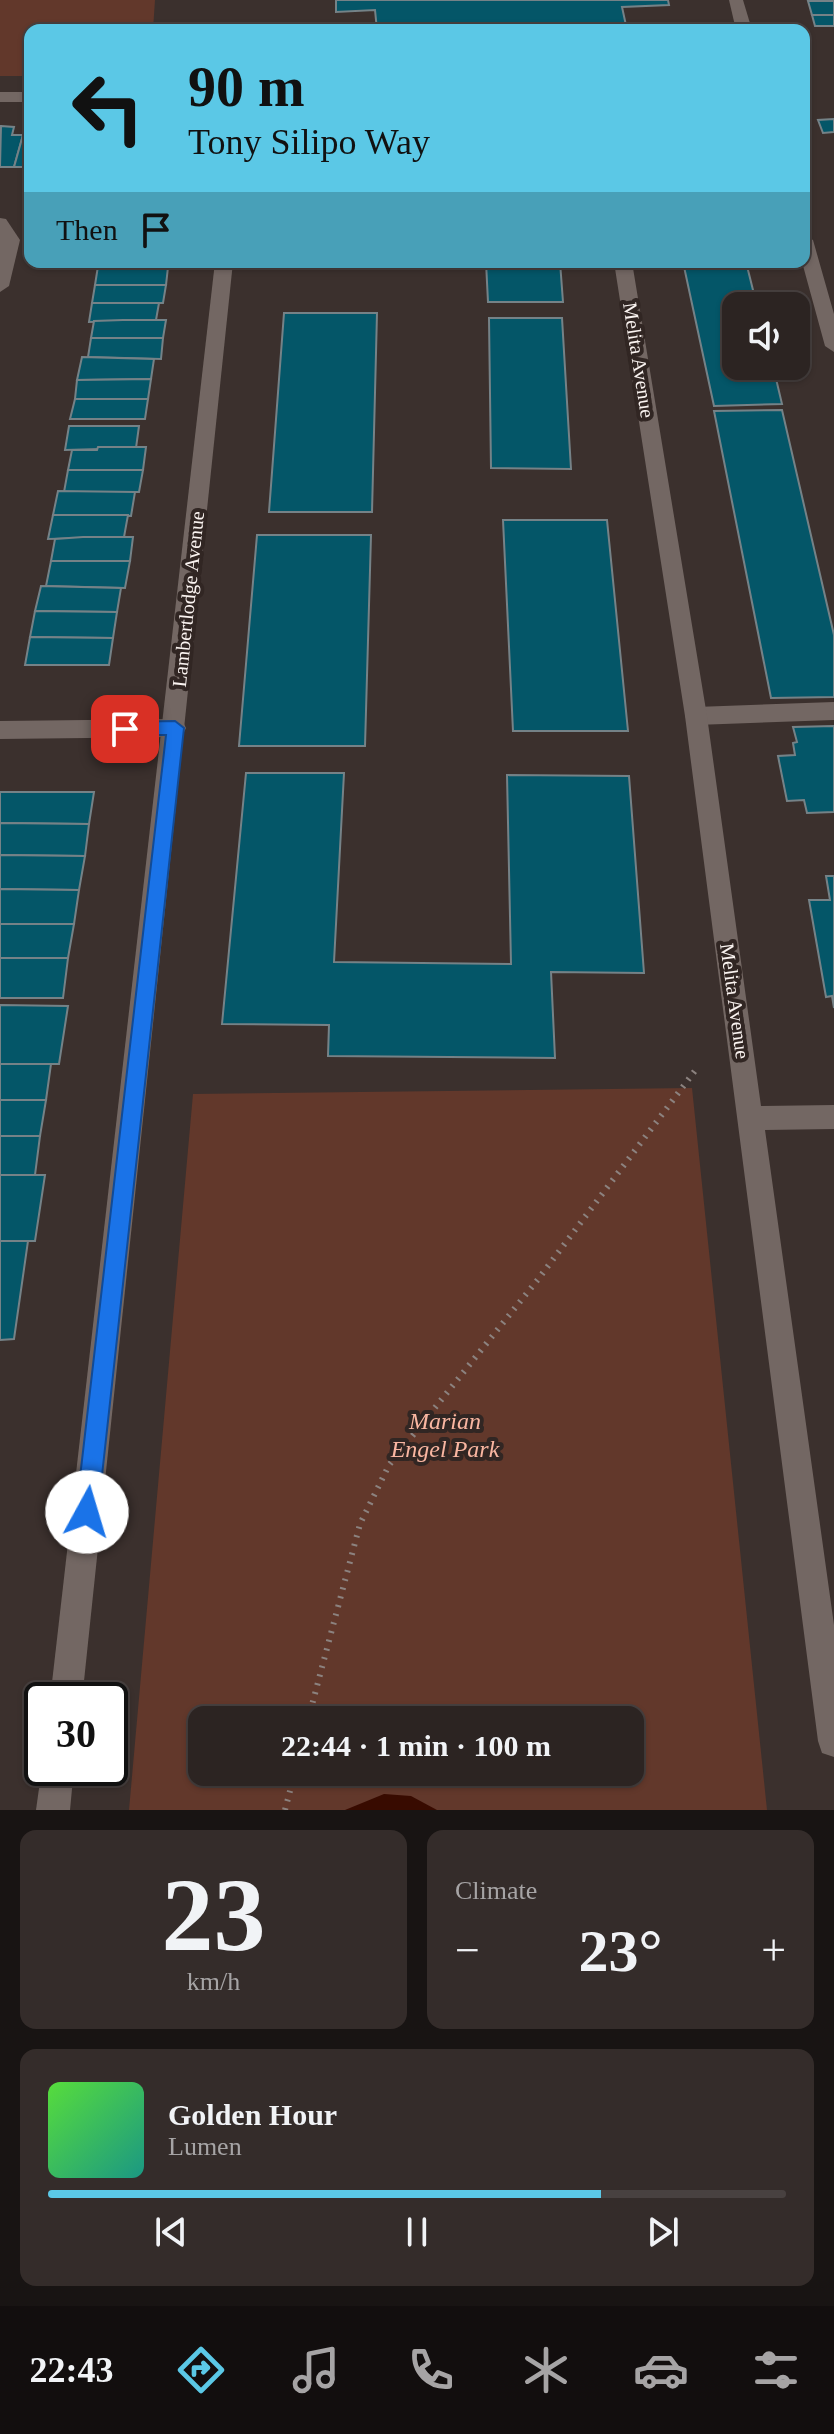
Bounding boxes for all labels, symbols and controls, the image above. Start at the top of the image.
icon: left [56,56,160,160]
text: 90 m [188,56,305,118]
text: Tony Silipo Way [188,122,430,162]
icon: arrive [134,208,178,252]
text: Then [56,213,118,246]
map controls [722,292,810,380]
button: sound [722,292,810,380]
street label: Melita Avenue [619,301,659,420]
street label: Lambertlodge Avenue [168,510,209,688]
pin [91,695,159,763]
icon: arrive [103,707,147,751]
street label: Melita Avenue [716,942,754,1060]
park label: Marian Engel Park [390,1408,500,1462]
position arrow [45,1470,129,1554]
speed limit sign: 30 [24,1682,128,1786]
text: 22:44 · 1 min · 100 m [281,1729,551,1762]
text: 23 [162,1857,266,1972]
text: Climate [455,1876,537,1905]
text: 23° [579,1918,663,1984]
text: − [455,1926,480,1975]
text: + [761,1926,786,1975]
text: km/h [187,1967,240,1996]
text: Golden Hour [168,2098,337,2131]
text: Lumen [168,2132,242,2161]
icon: previous [149,2210,193,2254]
icon: pause [395,2210,439,2254]
icon: next [641,2210,685,2254]
icon: directions [173,2342,229,2398]
icon: music [288,2342,344,2398]
icon: phone [403,2342,459,2398]
icon: climate [518,2342,574,2398]
icon: car [633,2342,689,2398]
icon: filters [748,2342,804,2398]
text: 22:43 [30,2350,114,2390]

